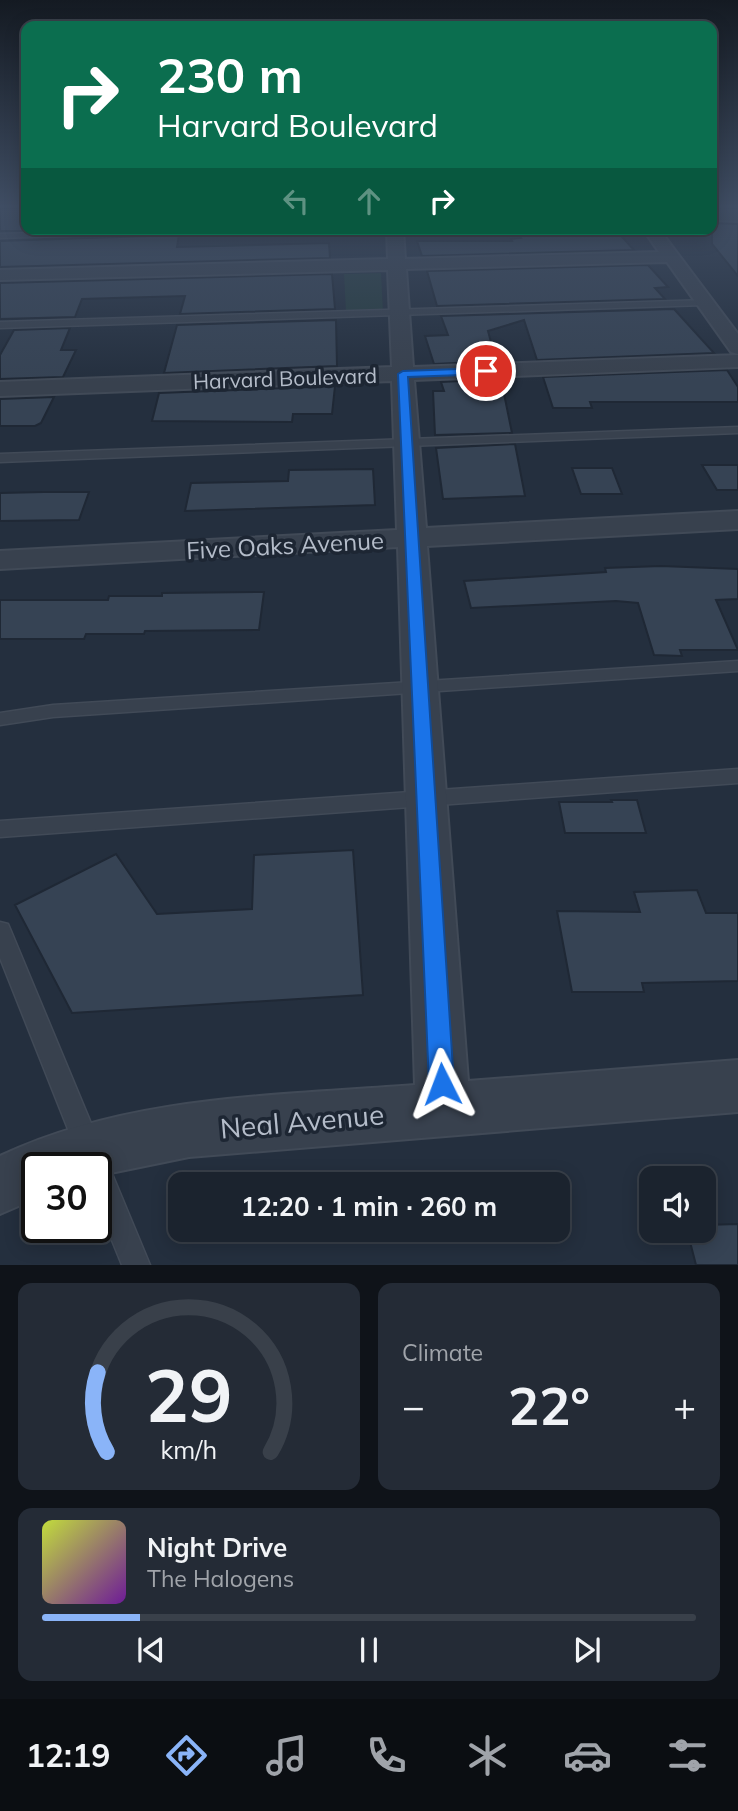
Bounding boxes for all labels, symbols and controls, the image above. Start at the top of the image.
text: 230 m [157,44,303,105]
icon: right [42,49,133,140]
text: Harvard Boulevard [157,105,438,145]
icon: left [277,182,315,220]
icon: ahead [350,182,388,220]
icon: right [423,182,461,220]
pin [456,341,516,401]
icon: arrive [467,352,505,390]
street label: Harvard Boulevard [192,362,378,394]
street label: Five Oaks Avenue [185,525,385,565]
position arrow [405,1047,479,1121]
street label: Neal Avenue [219,1096,385,1146]
speed limit sign: 30 [21,1152,112,1243]
map controls [639,1166,716,1243]
button: sound [639,1166,716,1243]
text: 12:20 · 1 min · 260 m [241,1190,497,1223]
text: Climate [402,1338,483,1367]
text: 29 [145,1350,233,1441]
text: 22° [508,1373,590,1438]
text: − [402,1382,425,1430]
text: + [673,1382,696,1430]
text: km/h [161,1434,217,1465]
text: Night Drive [147,1531,287,1564]
text: The Halogens [147,1564,294,1593]
icon: previous [132,1631,170,1669]
icon: pause [350,1631,388,1669]
icon: next [568,1631,606,1669]
icon: directions [162,1731,211,1780]
icon: music [262,1731,311,1780]
icon: phone [362,1731,411,1780]
icon: climate [463,1731,512,1780]
icon: car [563,1731,612,1780]
icon: filters [663,1731,712,1780]
text: 12:19 [26,1735,110,1775]

